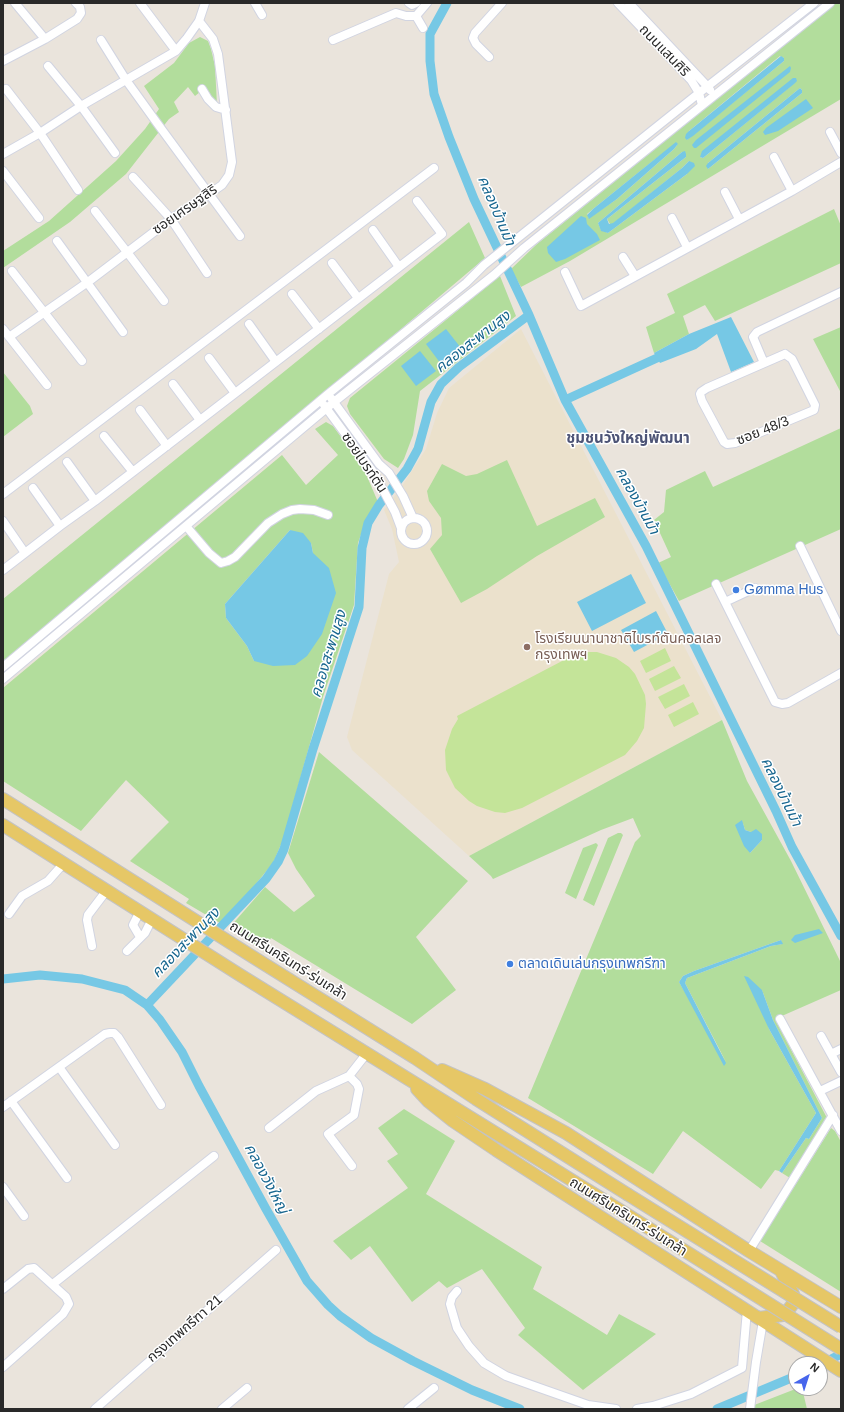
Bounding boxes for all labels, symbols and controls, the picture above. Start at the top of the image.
street label: ถนนแสนศิริ [635,22,693,80]
water label: คลองบ้านม้า [473,173,519,249]
street label: ซอยเศรษฐสิริ [149,182,221,238]
water label: คลองสะพานสูง [432,307,514,377]
street label: ซอย 48/3 [734,413,792,449]
street label: ซอยไบรท์ตัน [338,429,390,497]
district label: ชุมชนวังใหญ่พัฒนา [566,430,690,448]
water label: คลองบ้านม้า [611,464,663,538]
place label: Gømma Hus [744,582,823,598]
marker: Gømma Hus [731,585,741,595]
water label: คลองสะพานสูง [307,608,351,700]
place label: โรงเรียนนานาชาติไบรท์ตันคอลเลจ กรุงเทพฯ [535,631,722,664]
marker: โรงเรียนนานาชาติไบรท์ตันคอลเลจ กรุงเทพฯ [522,642,532,652]
water label: คลองบ้านม้า [757,755,805,829]
water label: คลองสะพานสูง [148,904,224,982]
street label: ถนนศรีนครินทร์-ร่มเกล้า [226,918,350,1004]
place label: ตลาดเดินเล่นกรุงเทพกรีฑา [518,956,666,972]
marker: ตลาดเดินเล่นกรุงเทพกรีฑา [505,959,515,969]
water label: คลองวังใหญ่ [240,1141,292,1217]
street label: ถนนศรีนครินทร์-ร่มเกล้า [566,1174,690,1260]
street label: กรุงเทพกรีฑา 21 [144,1292,226,1366]
north arrow [788,1356,828,1396]
text: N [808,1360,822,1375]

